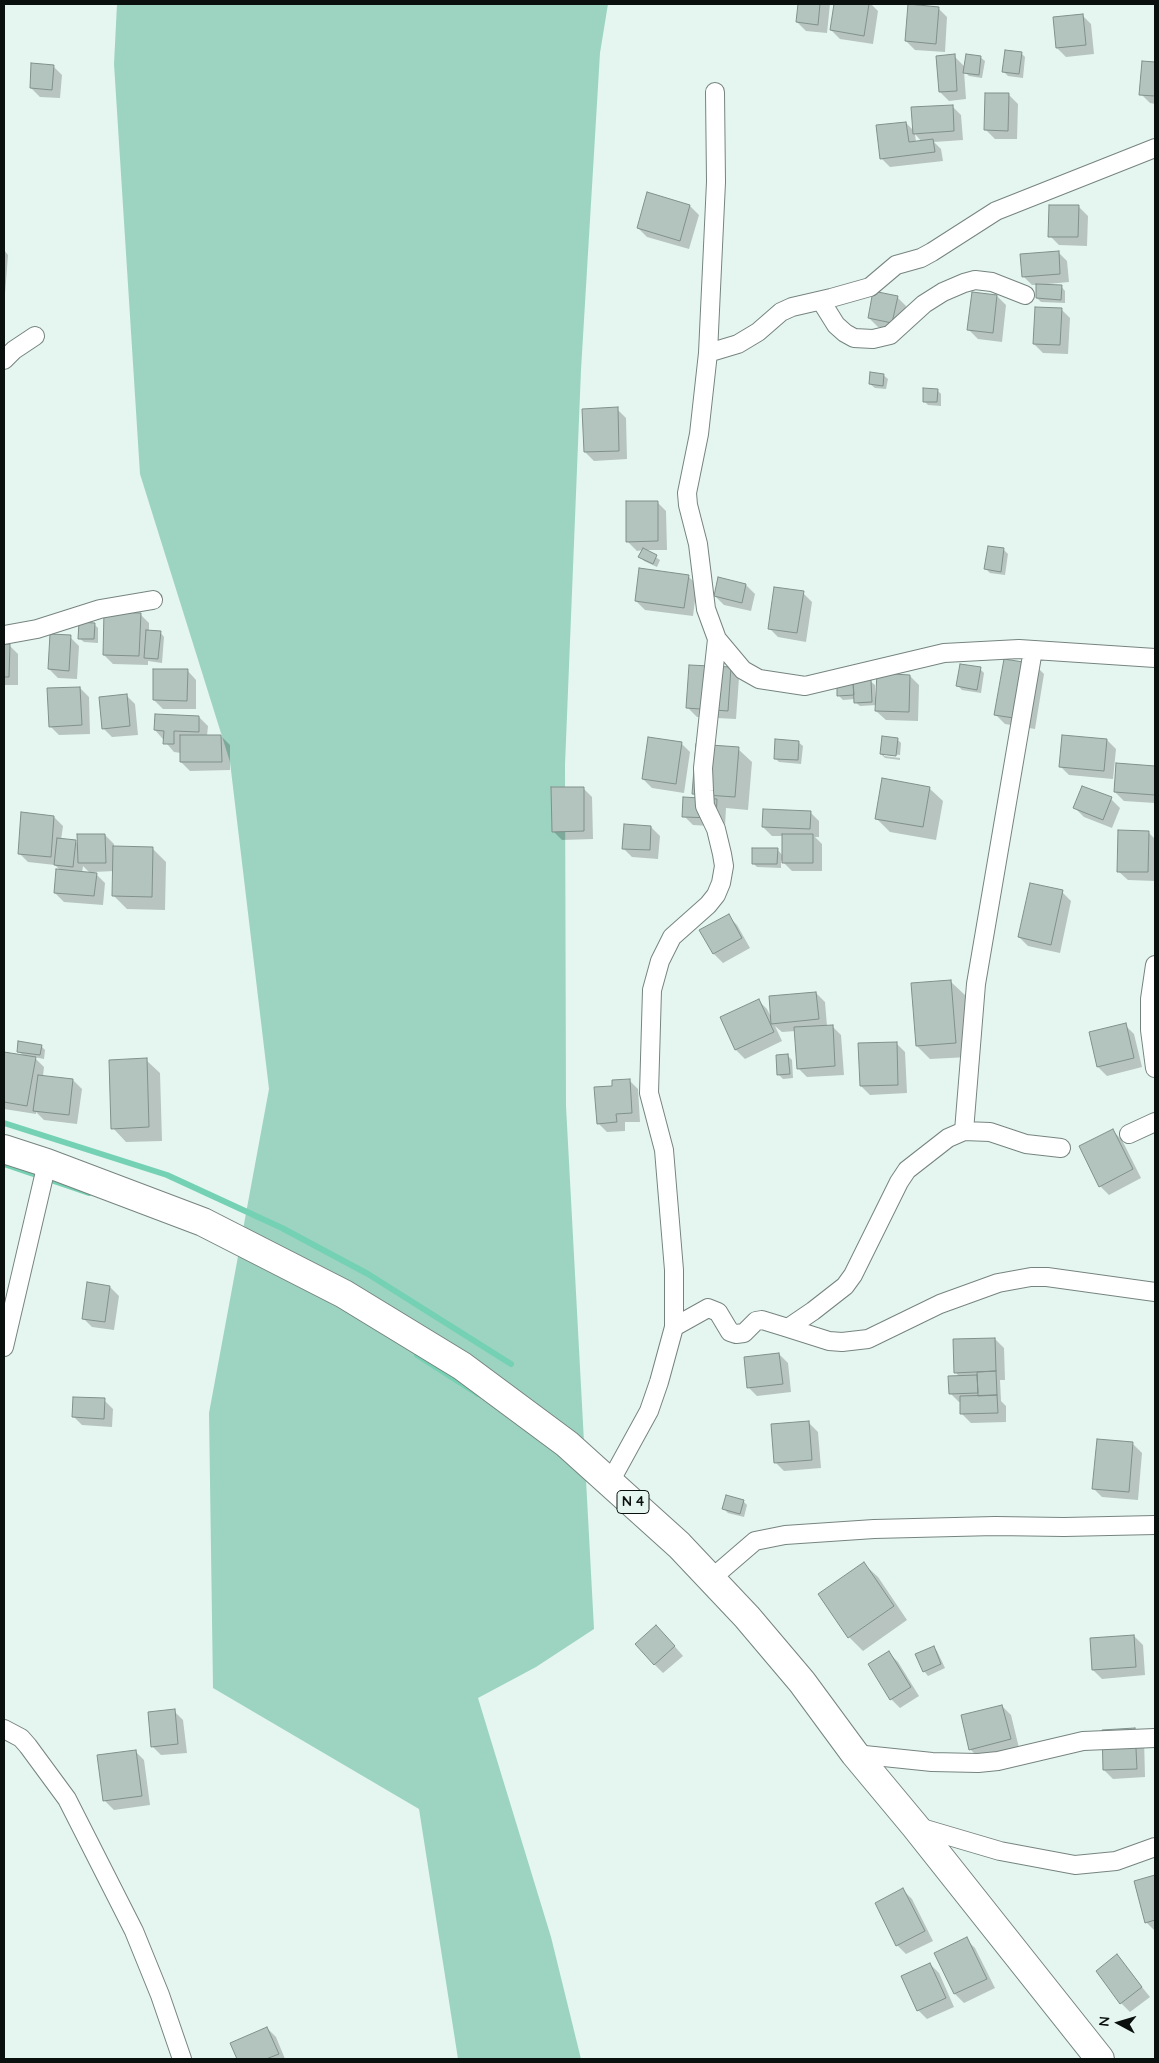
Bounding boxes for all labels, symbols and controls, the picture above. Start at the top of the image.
road number: N 4 [617,1490,649,1514]
north arrow [1094,1998,1144,2048]
text: N [1095,2015,1114,2028]

